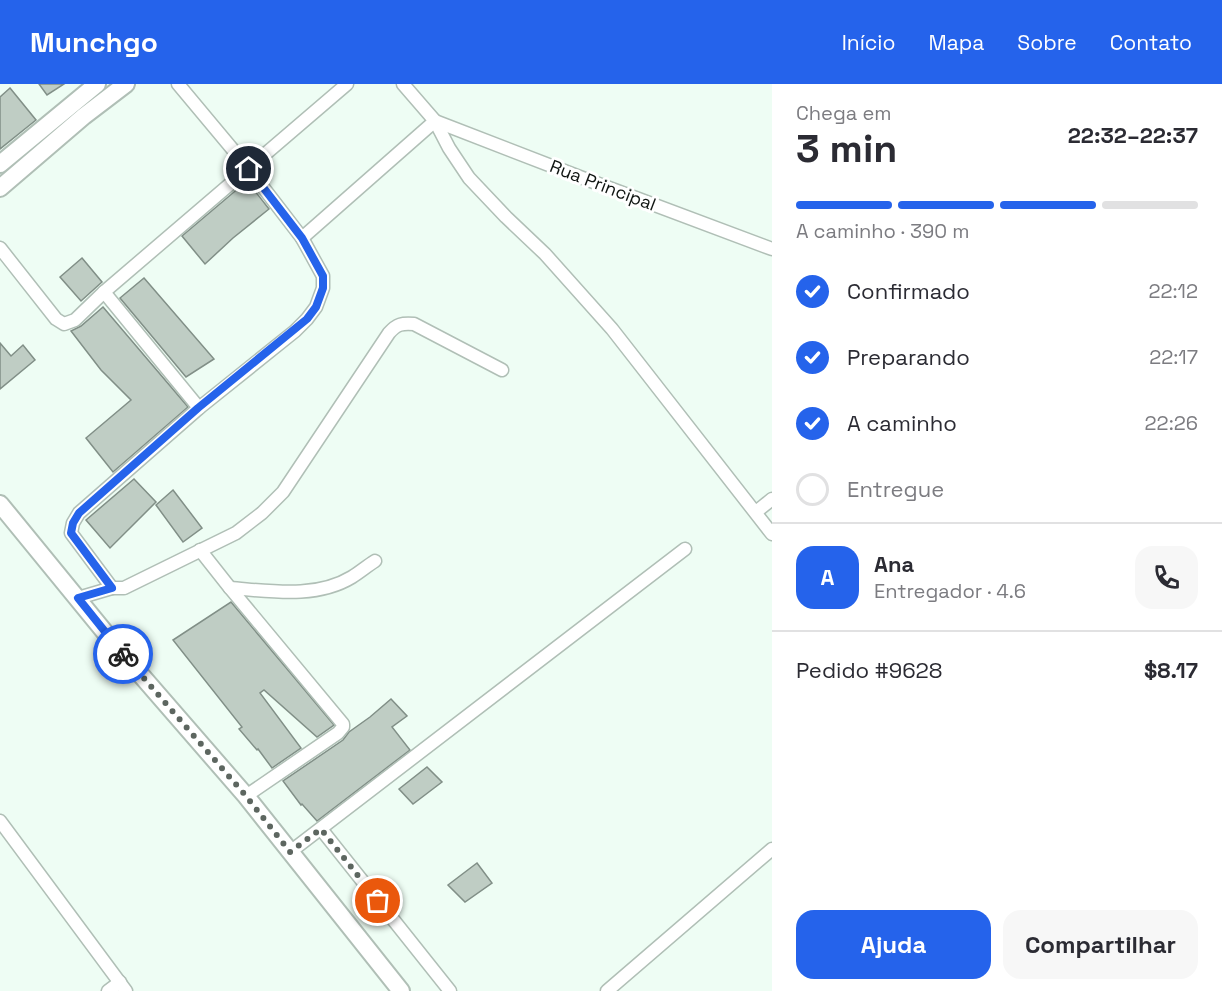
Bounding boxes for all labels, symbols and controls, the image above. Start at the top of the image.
text: Munchgo [30,24,158,60]
text: Início [842,29,895,56]
text: Mapa [928,29,984,56]
text: Sobre [1017,29,1077,56]
text: Contato [1110,29,1192,56]
text: Chega em [796,100,891,126]
text: 22:32–22:37 [1068,121,1198,149]
text: 3 min [796,124,897,173]
pin [223,143,274,194]
icon: home [232,152,265,185]
street label: Rua Principal [547,154,659,216]
text: A caminho · 390 m [796,218,969,244]
icon: check [796,275,829,308]
text: Confirmado [847,277,970,305]
text: 22:12 [1148,278,1198,304]
icon: check [796,341,829,374]
text: Preparando [847,343,970,371]
text: 22:17 [1149,344,1198,370]
icon: check [796,407,829,440]
text: A caminho [847,409,957,437]
text: 22:26 [1145,410,1198,436]
text: Entregue [847,475,944,503]
button: phone [1135,546,1198,609]
text: Ana [874,550,914,578]
text: A [821,563,834,591]
text: Entregador · 4.6 [874,578,1026,604]
courier [93,624,153,684]
icon: bike [107,638,140,671]
text: Pedido #9628 [796,656,943,684]
text: $8.17 [1144,656,1198,684]
pin [352,875,403,926]
icon: bag [361,884,394,917]
button: Ajuda [796,910,991,979]
button: Compartilhar [1003,910,1198,979]

